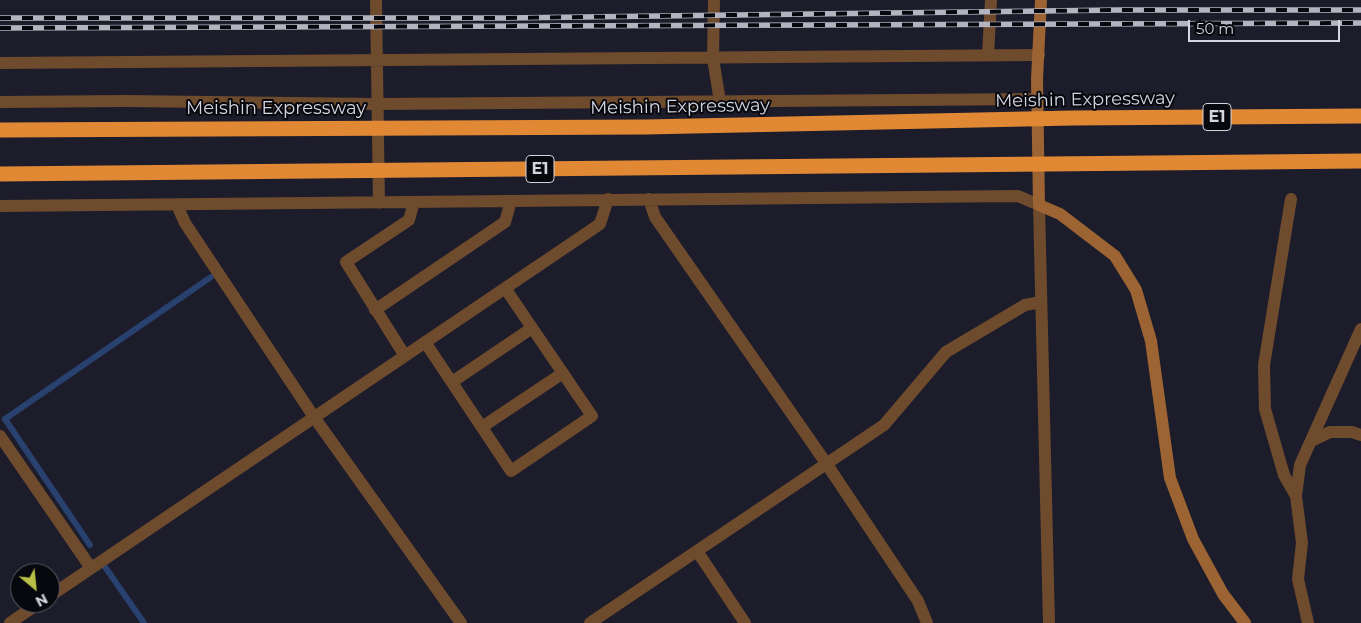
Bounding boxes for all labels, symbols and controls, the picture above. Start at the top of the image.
scale bar [1191,10,1344,42]
text: 50 m [1196,19,1234,38]
street label: Meishin Expressway [995,88,1175,112]
street label: Meishin Expressway [590,95,770,119]
street label: Meishin Expressway [186,98,366,120]
road number: E1 [1203,104,1231,130]
road number: E1 [526,156,554,182]
north arrow [10,563,60,613]
text: N [32,590,51,611]

